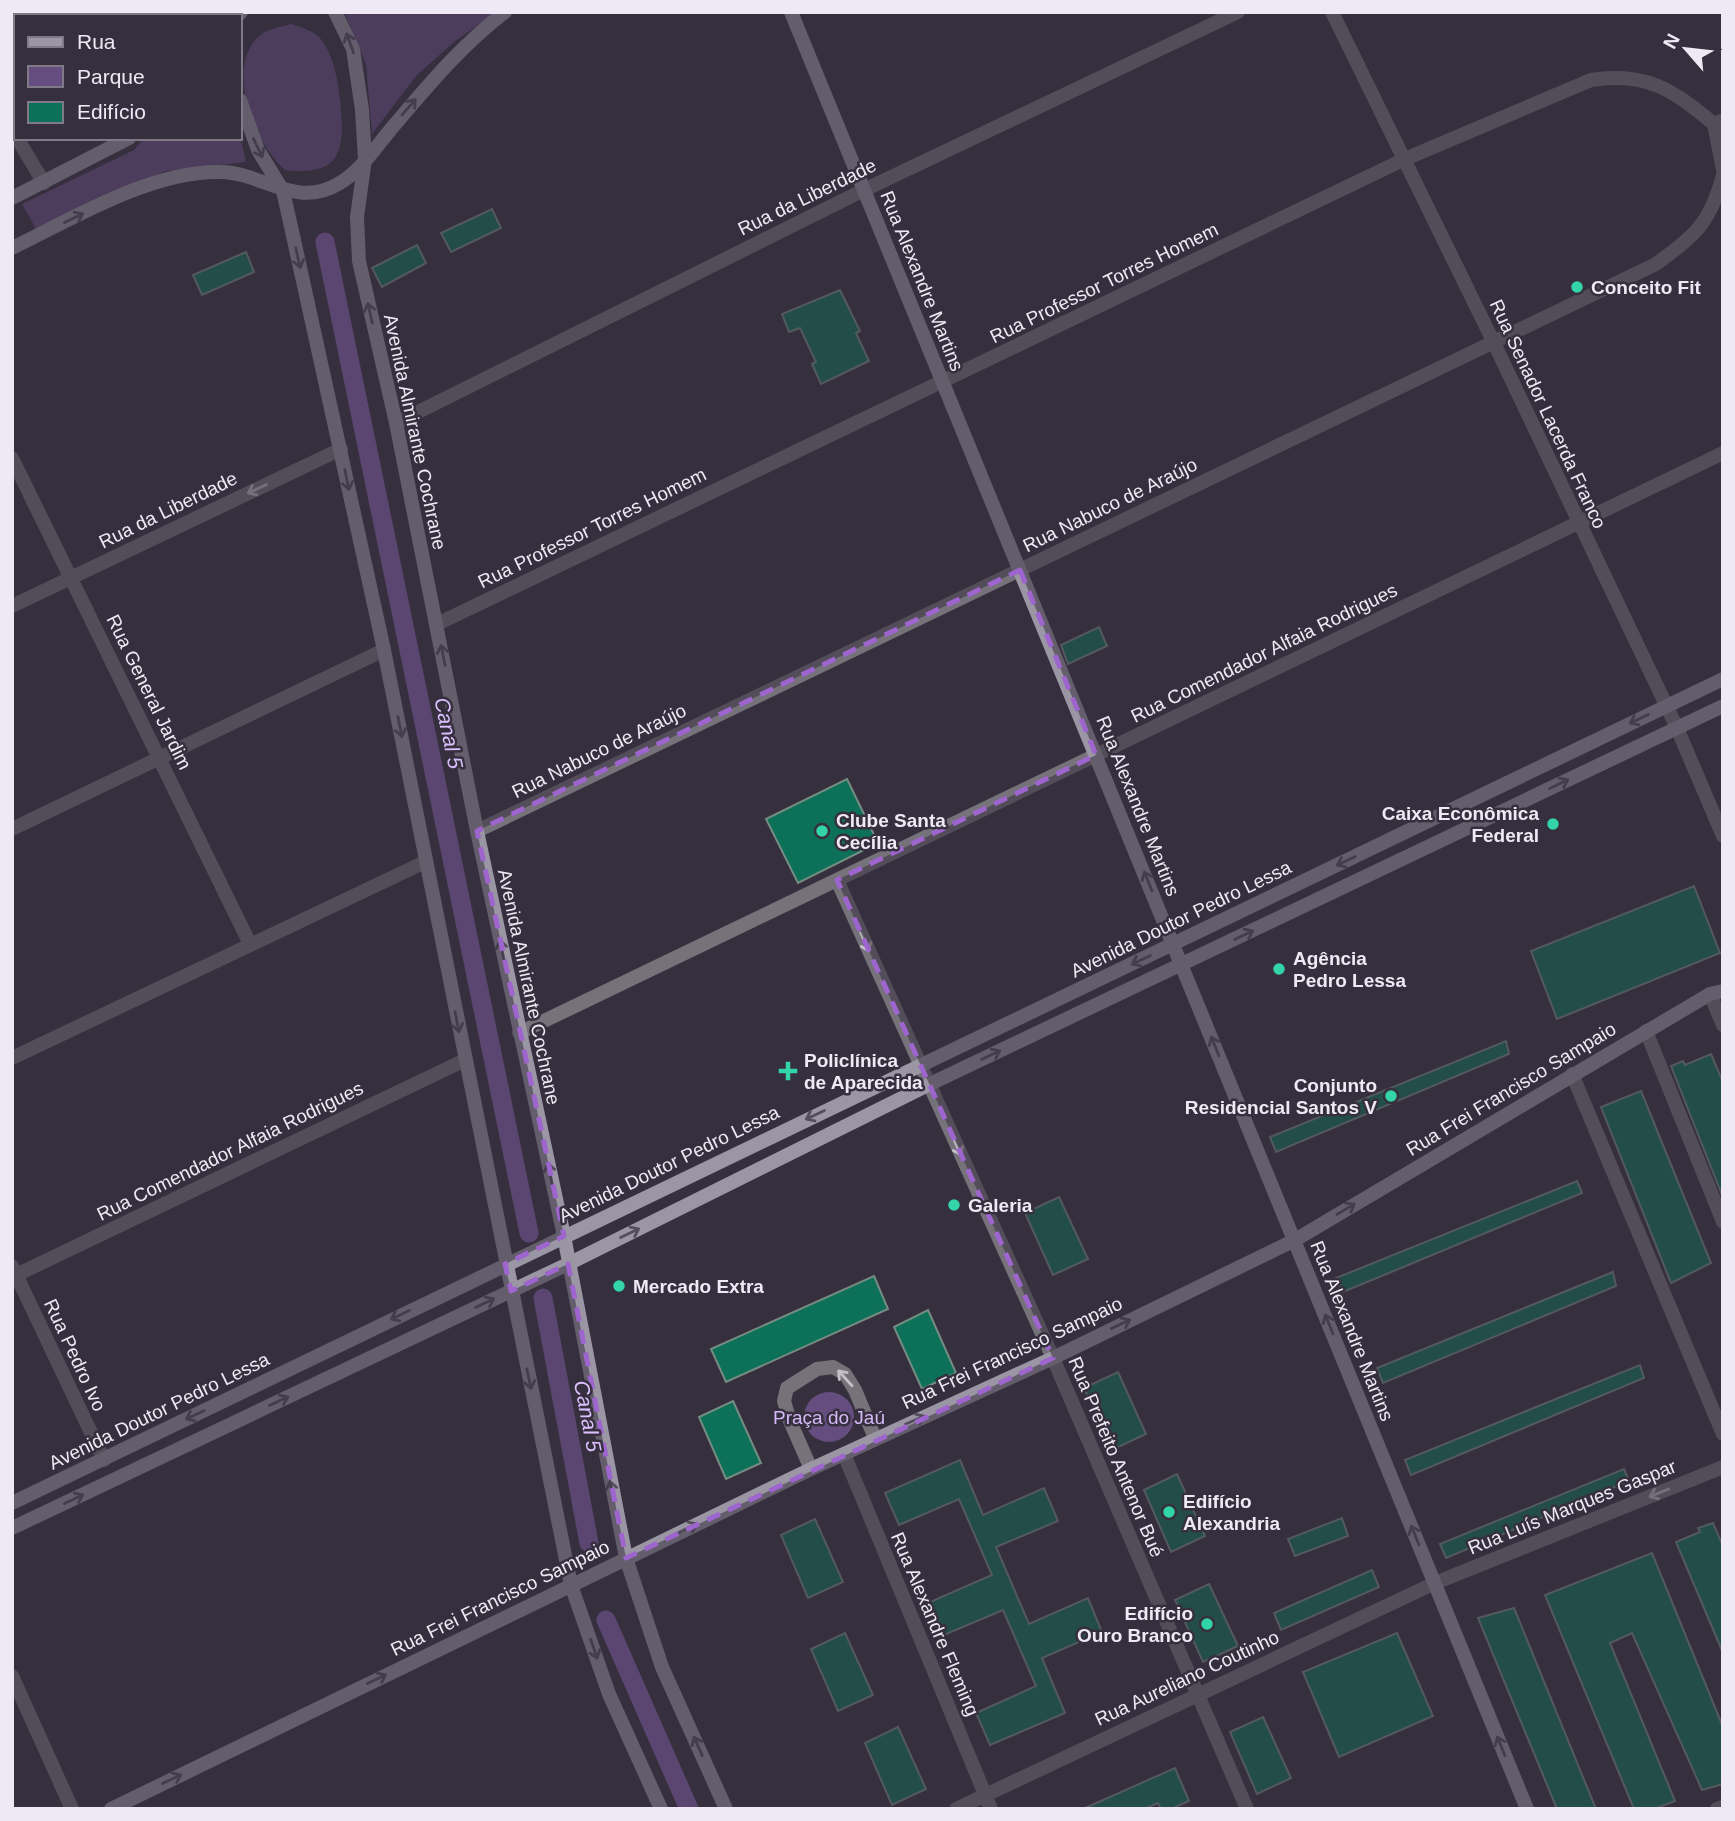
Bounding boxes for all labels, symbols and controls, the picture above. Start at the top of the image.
legend [14,14,242,140]
north arrow [1651,14,1721,84]
text: Rua [77,30,116,53]
text: N [1659,30,1684,52]
one-way arrow [342,33,355,55]
text: Parque [77,65,145,88]
one-way arrow [401,99,417,117]
text: Edifício [77,100,146,123]
one-way arrow [251,137,265,158]
street label: Rua da Liberdade [735,154,879,240]
street label: Rua Alexandre Martins [876,188,968,374]
one-way arrow [63,211,84,225]
street label: Rua Professor Torres Homem [987,219,1221,347]
one-way arrow [292,246,306,269]
place label: Conceito Fit [1591,277,1701,298]
marker: Conceito Fit [1569,279,1585,295]
street label: Rua Senador Lacerda Franco [1486,296,1610,532]
one-way arrow [363,302,376,325]
street label: Avenida Almirante Cochrane [380,312,450,552]
street label: Rua Nabuco de Araújo [1019,454,1201,556]
street label: Rua Professor Torres Homem [475,464,709,592]
street label: Rua da Liberdade [96,467,240,553]
one-way arrow [341,468,355,491]
one-way arrow [247,483,268,496]
street label: Rua Comendador Alfaia Rodrigues [1127,579,1401,727]
street label: Rua General Jardim [102,611,196,773]
one-way arrow [435,644,449,667]
water label: Canal 5 [430,695,468,771]
street label: Rua Nabuco de Araújo [508,700,690,802]
street label: Rua Alexandre Martins [1092,713,1184,899]
one-way arrow [1629,713,1650,726]
one-way arrow [393,715,407,738]
one-way arrow [1548,777,1570,790]
place label: Caixa Econômica Federal [1382,803,1539,846]
place label: Clube Santa Cecília [836,810,946,853]
marker: Caixa Econômica Federal [1545,816,1561,832]
marker: Clube Santa Cecília [814,823,830,839]
one-way arrow [1336,855,1357,868]
street label: Avenida Doutor Pedro Lessa [1067,856,1295,982]
street label: Avenida Almirante Cochrane [494,867,564,1107]
one-way arrow [1140,871,1153,893]
one-way arrow [1233,928,1254,942]
one-way arrow [859,931,872,952]
one-way arrow [494,939,508,962]
place label: Agência Pedro Lessa [1293,948,1406,991]
one-way arrow [1131,954,1152,967]
marker: Agência Pedro Lessa [1271,961,1287,977]
one-way arrow [451,1010,464,1033]
street label: Rua Frei Francisco Sampaio [1402,1018,1620,1160]
one-way arrow [1208,1035,1221,1057]
one-way arrow [980,1047,1001,1061]
place label: Policlínica de Aparecida [804,1050,923,1093]
marker: Policlínica de Aparecida [778,1061,798,1081]
place label: Conjunto Residencial Santos V [1185,1075,1377,1118]
street label: Rua Comendador Alfaia Rodrigues [93,1077,367,1225]
marker: Conjunto Residencial Santos V [1383,1088,1399,1104]
street label: Avenida Doutor Pedro Lessa [555,1101,783,1227]
one-way arrow [805,1109,826,1122]
one-way arrow [951,1135,965,1156]
one-way arrow [542,1162,556,1185]
place label: Galeria [968,1195,1033,1216]
marker: Galeria [946,1197,962,1213]
one-way arrow [1335,1202,1355,1216]
one-way arrow [619,1226,640,1240]
street label: Rua Alexandre Martins [1306,1238,1398,1424]
place label: Mercado Extra [633,1276,764,1297]
marker: Mercado Extra [611,1278,627,1294]
street label: Rua Frei Francisco Sampaio [898,1293,1126,1413]
street label: Rua Pedro Ivo [40,1296,110,1414]
one-way arrow [474,1296,495,1310]
one-way arrow [390,1309,411,1323]
one-way arrow [1322,1314,1335,1336]
one-way arrow [1110,1317,1131,1330]
street label: Avenida Doutor Pedro Lessa [45,1348,273,1474]
street label: Rua Prefeito Antenor Bué [1064,1354,1168,1560]
one-way arrow [522,1367,536,1390]
one-way arrow [837,1369,853,1387]
water label: Canal 5 [570,1378,606,1454]
one-way arrow [268,1394,289,1407]
park label: Praça do Jaú [773,1407,885,1428]
one-way arrow [185,1409,206,1423]
one-way arrow [904,1413,925,1426]
street label: Rua Luís Marques Gaspar [1465,1455,1680,1558]
one-way arrow [605,1480,619,1503]
one-way arrow [1649,1487,1671,1500]
place label: Edifício Alexandria [1183,1491,1281,1534]
one-way arrow [63,1492,84,1505]
marker: Edifício Alexandria [1161,1504,1177,1520]
one-way arrow [676,1521,698,1534]
one-way arrow [1408,1525,1421,1546]
street label: Rua Alexandre Fleming [887,1529,983,1719]
street label: Rua Frei Francisco Sampaio [387,1536,613,1660]
place label: Edifício Ouro Branco [1077,1603,1193,1646]
marker: Edifício Ouro Branco [1199,1616,1215,1632]
street label: Rua Aureliano Coutinho [1092,1626,1282,1730]
one-way arrow [588,1638,601,1660]
one-way arrow [366,1672,387,1686]
one-way arrow [1494,1735,1507,1757]
one-way arrow [691,1736,704,1758]
one-way arrow [161,1771,182,1785]

